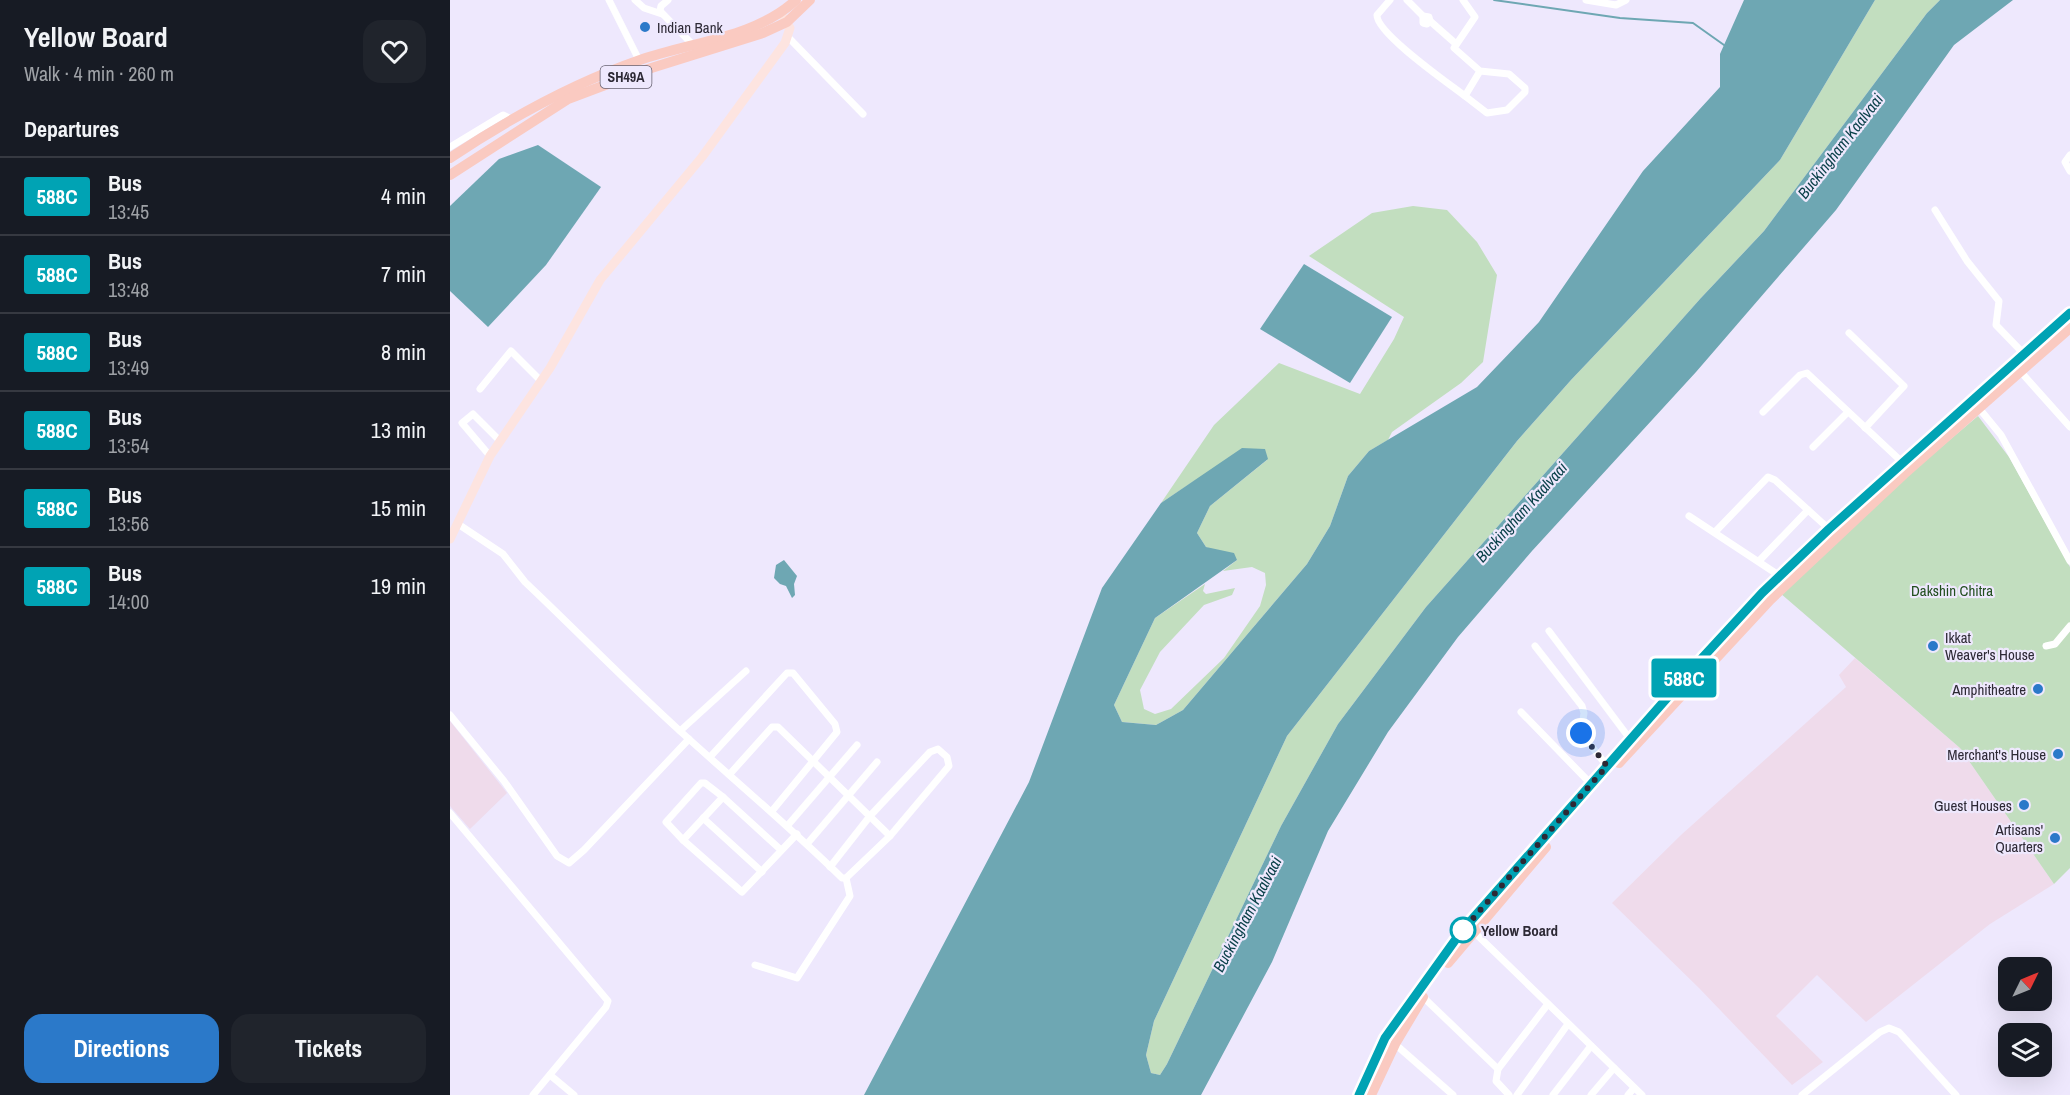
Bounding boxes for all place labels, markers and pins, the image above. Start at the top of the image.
place label: Indian Bank [657,17,724,38]
marker: Indian Bank [638,20,652,34]
place label: Ikkat Weaver's House [1945,627,2035,665]
marker: Ikkat Weaver's House [1926,639,1940,653]
place label: Amphitheatre [1951,679,2026,700]
marker: Amphitheatre [2031,682,2045,696]
place label: Merchant's House [1947,744,2046,765]
marker: Merchant's House [2051,747,2065,761]
place label: Guest Houses [1934,795,2012,816]
marker: Guest Houses [2017,798,2031,812]
place label: Artisans' Quarters [1995,819,2043,857]
marker: Artisans' Quarters [2048,831,2062,845]
marker: Yellow Board [1450,917,1476,943]
place label: Yellow Board [1481,920,1558,941]

